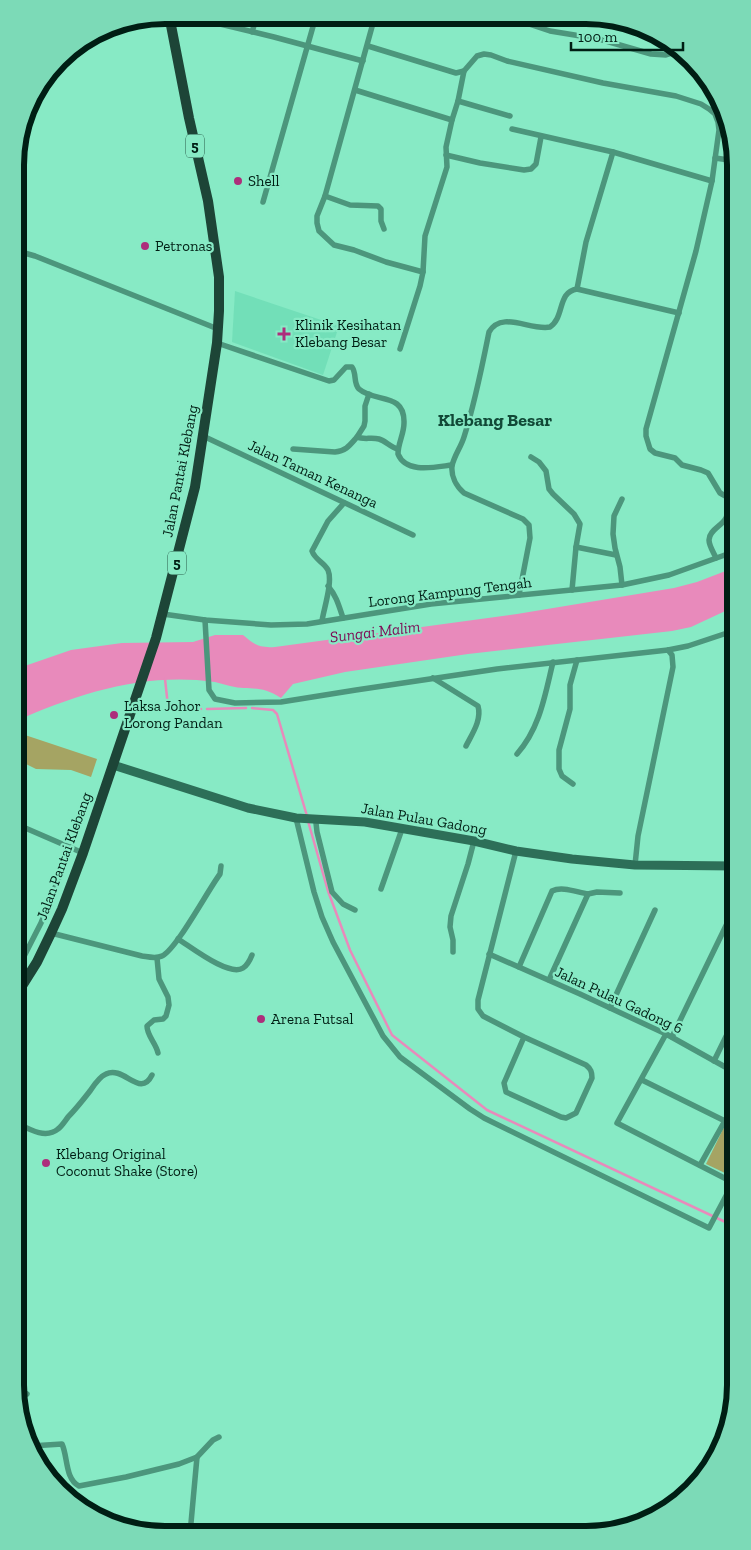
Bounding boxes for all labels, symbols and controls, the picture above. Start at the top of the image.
scale bar [571,20,684,52]
text: 100 m [578,28,617,46]
road number: 5 [186,134,204,158]
place label: Shell [248,172,279,190]
marker: Shell [232,175,244,187]
place label: Petronas [155,237,212,255]
marker: Petronas [139,240,151,252]
place label: Klinik Kesihatan Klebang Besar [295,316,401,351]
marker: Klinik Kesihatan Klebang Besar [277,327,291,341]
street label: Jalan Pantai Klebang [158,403,202,539]
district label: Klebang Besar [438,409,552,431]
street label: Jalan Taman Kenanga [245,436,381,512]
road number: 5 [168,552,186,574]
street label: Lorong Kampung Tengah [367,573,533,611]
water label: Sungai Malim [329,616,422,646]
place label: Laksa Johor Lorong Pandan [124,697,223,732]
marker: Laksa Johor Lorong Pandan [108,709,120,721]
street label: Jalan Pantai Klebang [33,790,95,922]
street label: Jalan Pulau Gadong [360,799,488,839]
street label: Jalan Pulau Gadong 6 [552,963,686,1037]
place label: Arena Futsal [271,1010,353,1028]
marker: Arena Futsal [255,1013,267,1025]
place label: Klebang Original Coconut Shake (Store) [56,1145,198,1180]
marker: Klebang Original Coconut Shake (Store) [40,1157,52,1169]

